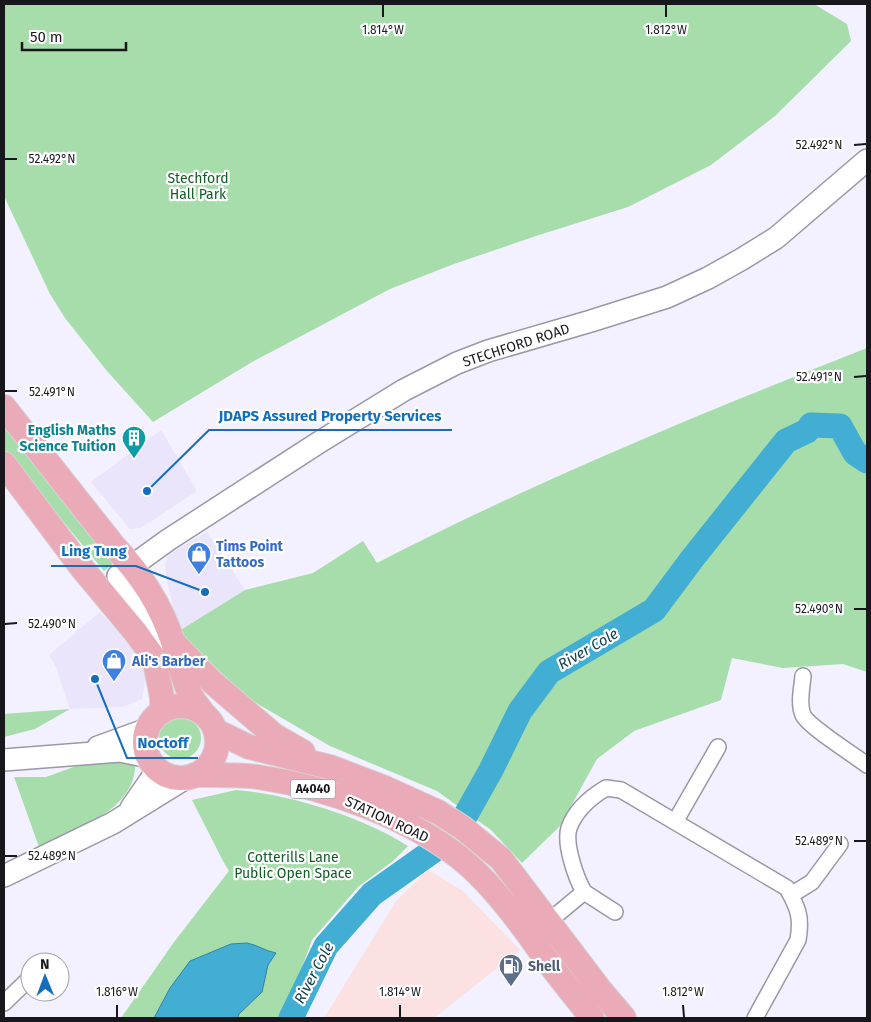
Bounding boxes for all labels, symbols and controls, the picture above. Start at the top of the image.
scale bar [22,20,126,52]
text: 1.814°W [362,23,404,37]
text: 1.812°W [645,23,687,37]
text: 50 m [30,28,63,46]
text: 52.492°N [796,138,842,152]
text: 52.492°N [29,152,75,166]
park label: Stechford Hall Park [167,170,229,203]
street label: STECHFORD ROAD [460,320,572,371]
text: 52.491°N [796,370,842,384]
text: 52.491°N [29,385,75,399]
callout: JDAPS Assured Property Services [209,400,452,430]
text: JDAPS Assured Property Services [218,407,441,425]
place label: English Maths Science Tuition [19,422,116,455]
building icon: English Maths Science Tuition [121,425,147,459]
callout: Ling Tung [51,536,136,566]
place label: Tims Point Tattoos [216,538,284,571]
shop icon: Tims Point Tattoos [186,541,212,575]
text: Ling Tung [61,542,127,560]
text: 52.490°N [795,602,843,616]
text: 52.490°N [28,617,76,631]
water label: River Cole [555,624,621,673]
shop icon: Ali's Barber [101,648,127,682]
place label: Ali's Barber [131,653,206,670]
callout: Noctoff [127,728,198,758]
text: Noctoff [138,734,190,752]
road number: A4040 [290,780,336,799]
street label: STATION ROAD [342,793,431,846]
text: 52.489°N [795,834,843,848]
text: 52.489°N [28,849,76,863]
park label: Cotterills Lane Public Open Space [234,849,352,882]
water label: River Cole [290,939,338,1007]
north arrow [20,952,70,1002]
fuel station icon: Shell [498,953,524,987]
text: N [40,956,50,973]
place label: Shell [528,958,561,975]
text: 1.816°W [96,985,138,999]
text: 1.814°W [379,985,421,999]
text: 1.812°W [662,985,704,999]

